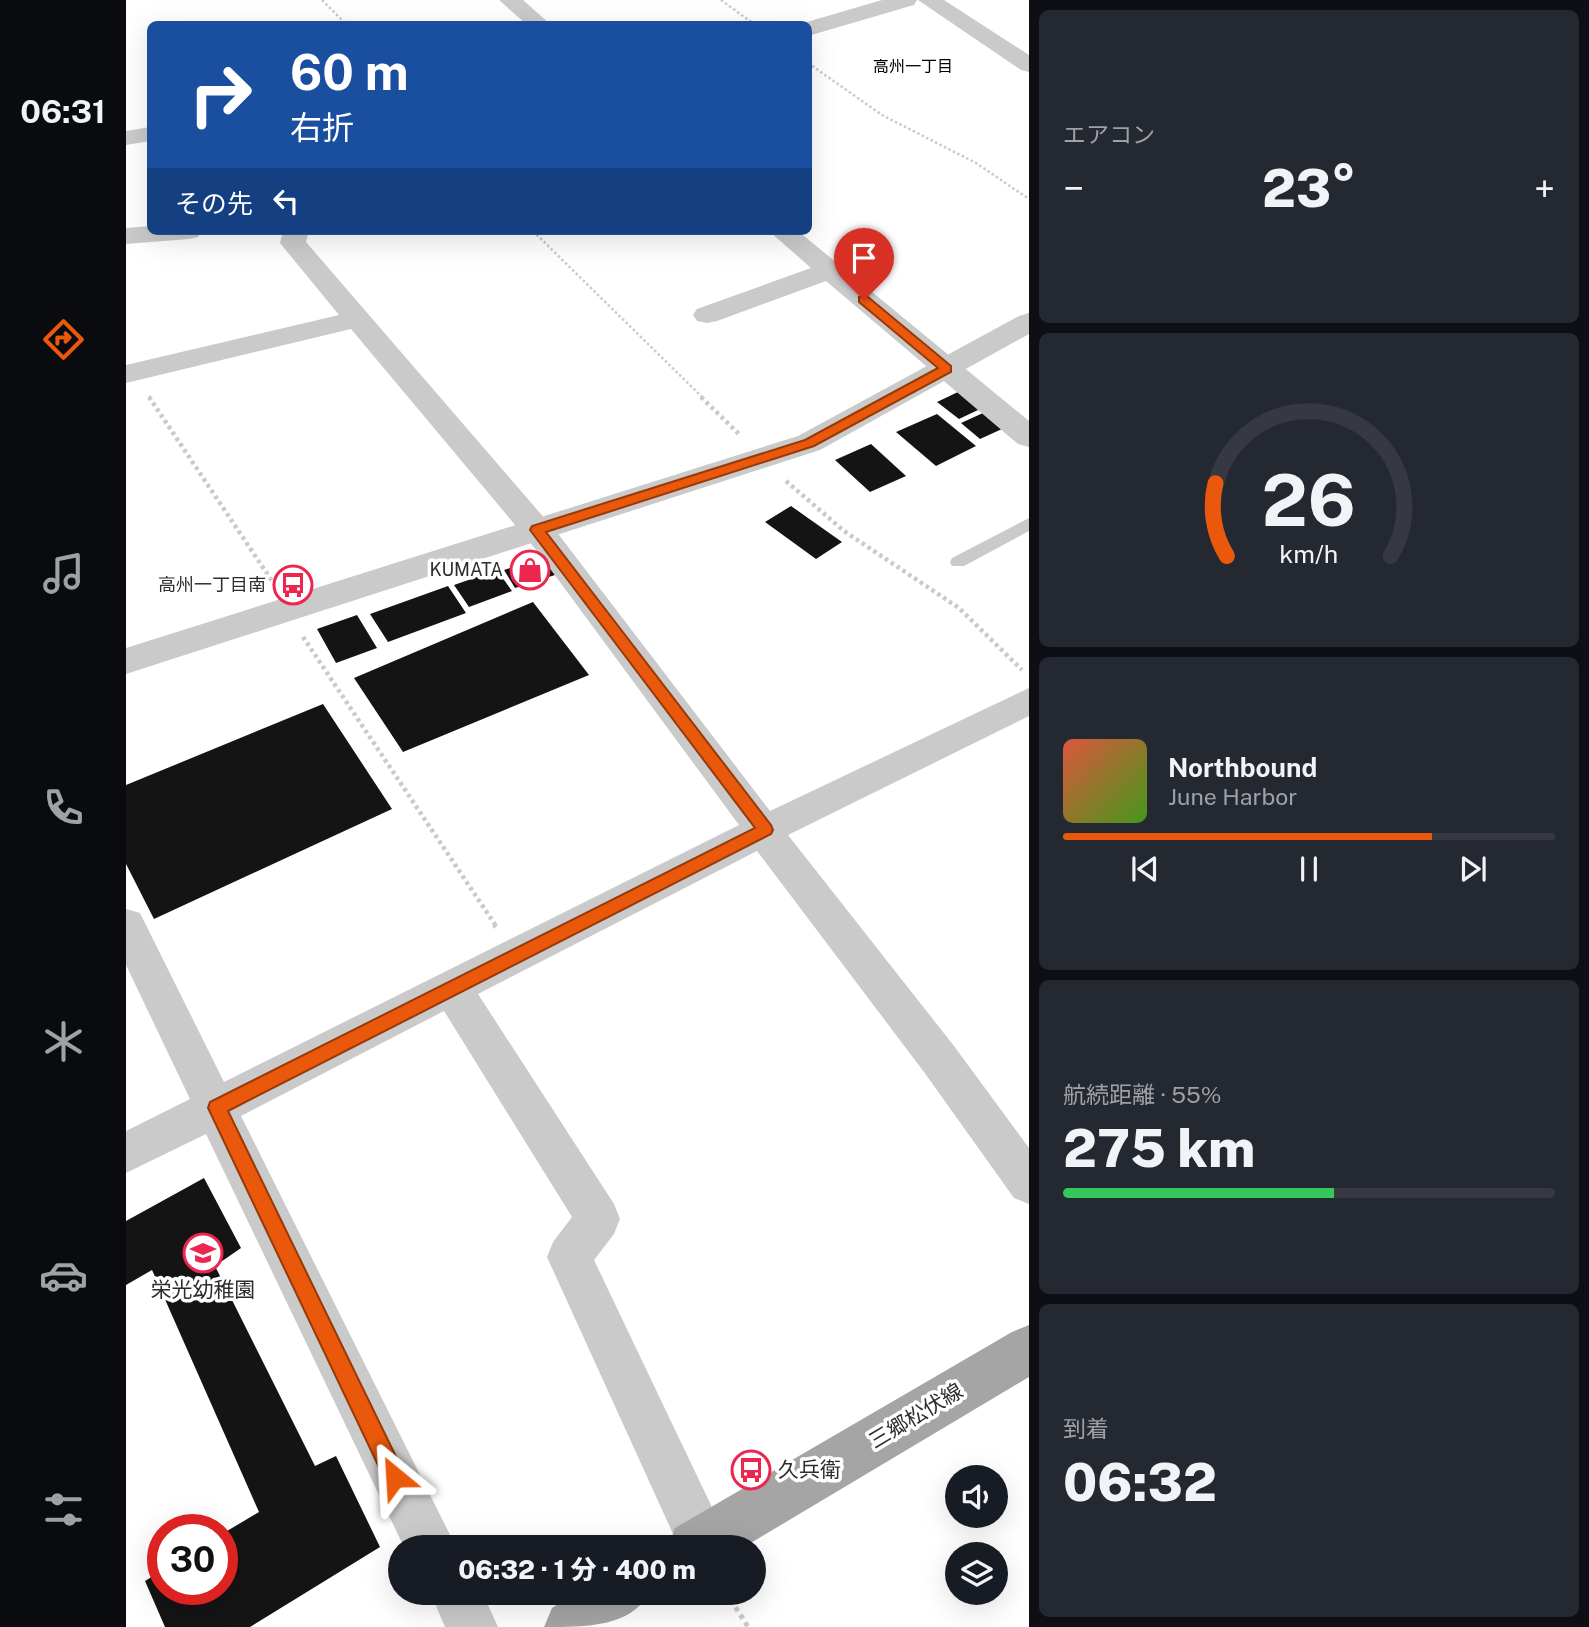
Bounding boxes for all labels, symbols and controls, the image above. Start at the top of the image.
text: 60 m [290,43,409,101]
icon: right [175,49,266,140]
district label: 高州一丁目 [873,57,953,76]
text: 06:31 [20,93,106,130]
text: 右折 [290,109,354,146]
text: エアコン [1063,121,1155,148]
text: 23° [1262,158,1356,219]
text: − [1063,166,1084,211]
text: + [1534,166,1555,211]
icon: left [267,182,305,220]
text: その先 [175,188,253,219]
pin [834,228,894,300]
icon: arrive [845,239,883,277]
icon: directions [39,315,88,364]
text: 26 [1262,458,1356,543]
text: km/h [1280,539,1338,569]
icon: music [39,549,88,598]
shop icon: KUMATA [509,549,551,591]
place label: KUMATA [429,559,503,580]
bus stop icon: 高州一丁目南 [272,564,314,606]
place label: 高州一丁目南 [158,574,266,595]
text: Northbound [1168,752,1317,783]
icon: phone [39,783,88,832]
text: June Harbor [1168,783,1297,810]
icon: previous [1126,850,1164,888]
icon: pause [1290,850,1328,888]
icon: next [1454,850,1492,888]
icon: climate [39,1017,88,1066]
text: 航続距離 · 55% [1063,1081,1222,1108]
text: 275 km [1063,1118,1255,1179]
school or university icon: 栄光幼稚園 [182,1232,224,1274]
icon: car [39,1251,88,1300]
place label: 栄光幼稚園 [151,1277,256,1302]
street label: 三郷松伏線 [864,1378,967,1453]
text: 到着 [1063,1415,1109,1442]
position arrow [358,1440,432,1514]
bus stop icon: 久兵衛 [730,1449,772,1491]
text: 06:32 [1063,1452,1217,1513]
place label: 久兵衛 [778,1457,841,1482]
map controls [945,1465,1008,1605]
button: sound [945,1465,1008,1528]
icon: filters [39,1485,88,1534]
speed limit sign: 30 [147,1514,238,1605]
button: layers [945,1542,1008,1605]
text: 06:32 · 1 分 · 400 m [458,1554,696,1585]

